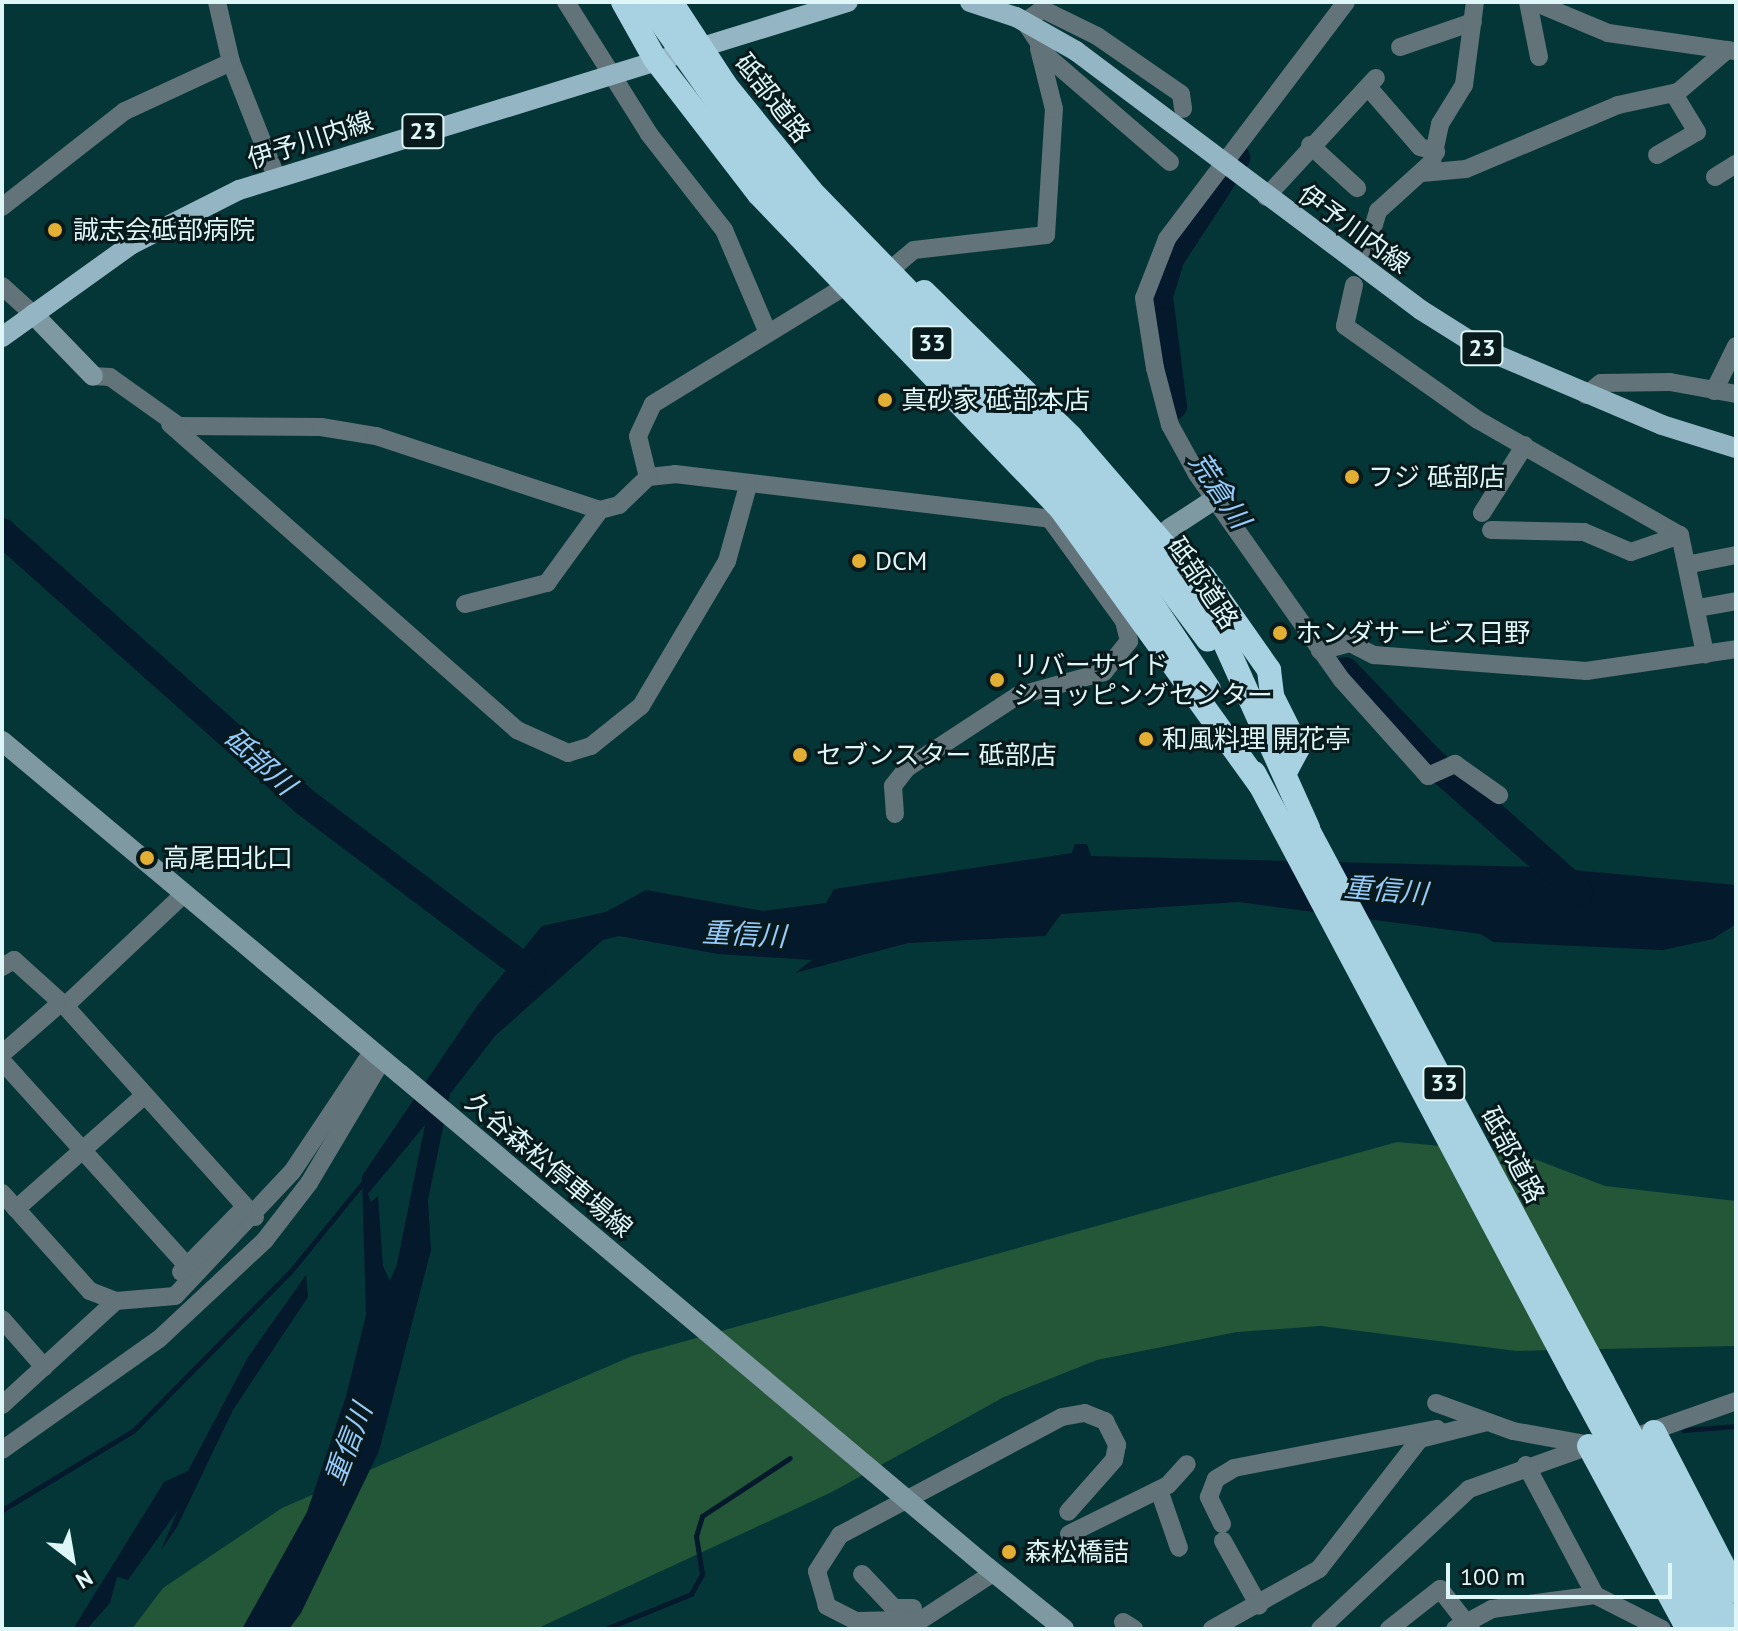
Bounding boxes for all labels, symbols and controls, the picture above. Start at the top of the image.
street label: 砥部道路 [729,47,817,149]
street label: 伊予川内線 [243,105,377,175]
road number: 23 [401,111,445,151]
street label: 伊予川内線 [1292,178,1416,280]
place label: 誠志会砥部病院 [73,214,255,246]
marker: 誠志会砥部病院 [44,219,66,241]
road number: 33 [910,323,954,363]
road number: 23 [1460,328,1504,368]
place label: 真砂家 砥部本店 [901,384,1090,416]
marker: 真砂家 砥部本店 [876,391,894,409]
water label: 荒倉川 [1183,446,1257,534]
place label: フジ 砥部店 [1368,461,1505,493]
marker: フジ 砥部店 [1343,468,1361,486]
street label: 砥部道路 [1161,531,1245,635]
place label: DCM [875,545,927,577]
marker: DCM [850,552,868,570]
place label: ホンダサービス日野 [1296,617,1530,649]
marker: ホンダサービス日野 [1271,624,1289,642]
place label: リバーサイド ショッピングセンター [1013,649,1273,710]
marker: リバーサイド ショッピングセンター [988,671,1006,689]
water label: 砥部川 [218,720,302,802]
place label: 和風料理 開花亭 [1162,723,1351,755]
marker: 和風料理 開花亭 [1137,730,1155,748]
place label: セブンスター 砥部店 [816,739,1057,771]
marker: セブンスター 砥部店 [791,746,809,764]
place label: 高尾田北口 [163,842,293,874]
marker: 高尾田北口 [138,849,156,867]
water label: 重信川 [1343,870,1429,910]
water label: 重信川 [701,915,787,953]
road number: 33 [1422,1063,1466,1103]
street label: 久谷森松停車場線 [459,1086,639,1244]
street label: 砥部道路 [1475,1102,1551,1208]
water label: 重信川 [317,1399,379,1489]
north arrow [32,1519,112,1599]
place label: 森松橋詰 [1025,1536,1129,1568]
marker: 森松橋詰 [1000,1543,1018,1561]
scale bar [1450,1547,1676,1597]
text: 100 m [1460,1561,1525,1592]
text: N [71,1564,98,1595]

